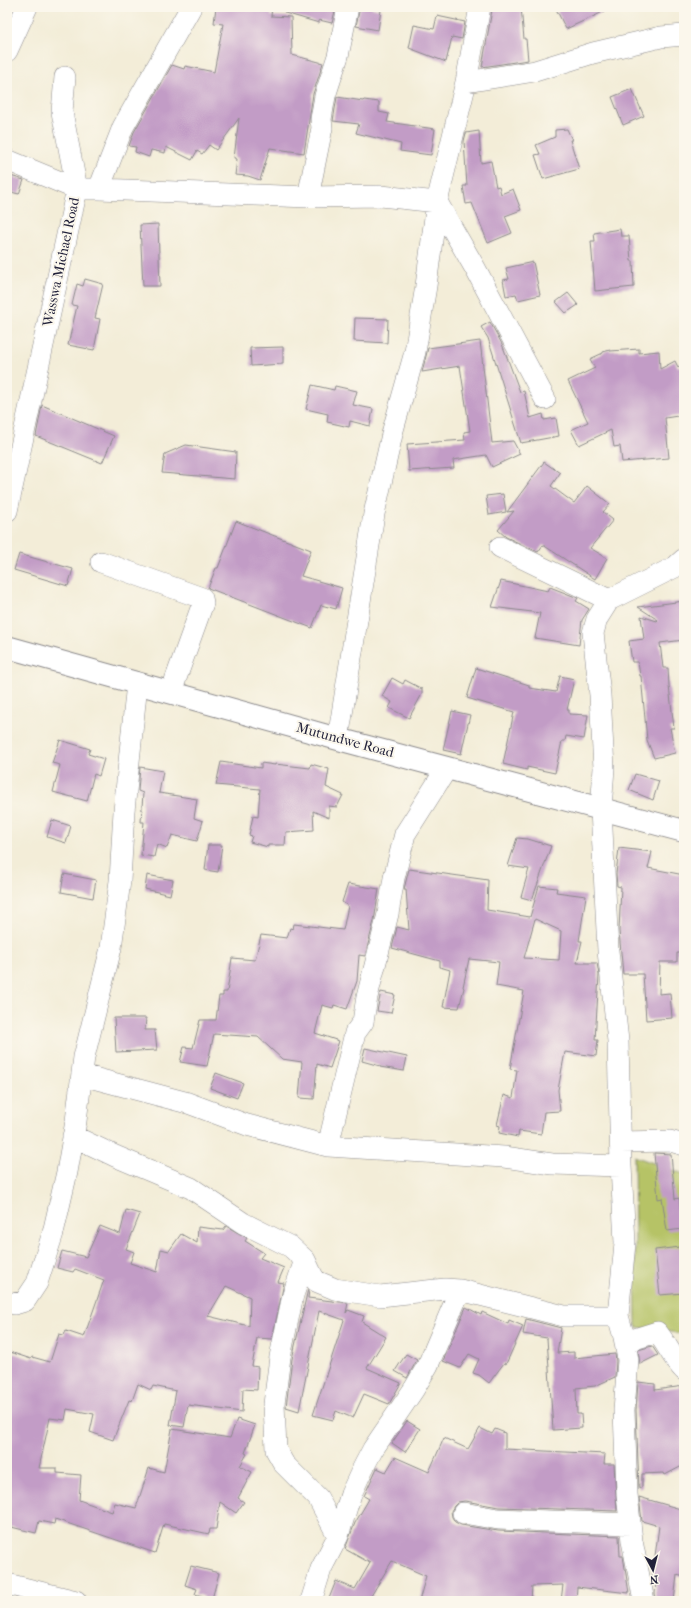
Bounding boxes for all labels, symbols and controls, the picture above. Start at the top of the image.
street label: Wasswa Michael Road [39,196,83,329]
street label: Mutundwe Road [294,719,396,761]
north arrow [633,1550,673,1590]
text: N [649,1572,659,1586]

